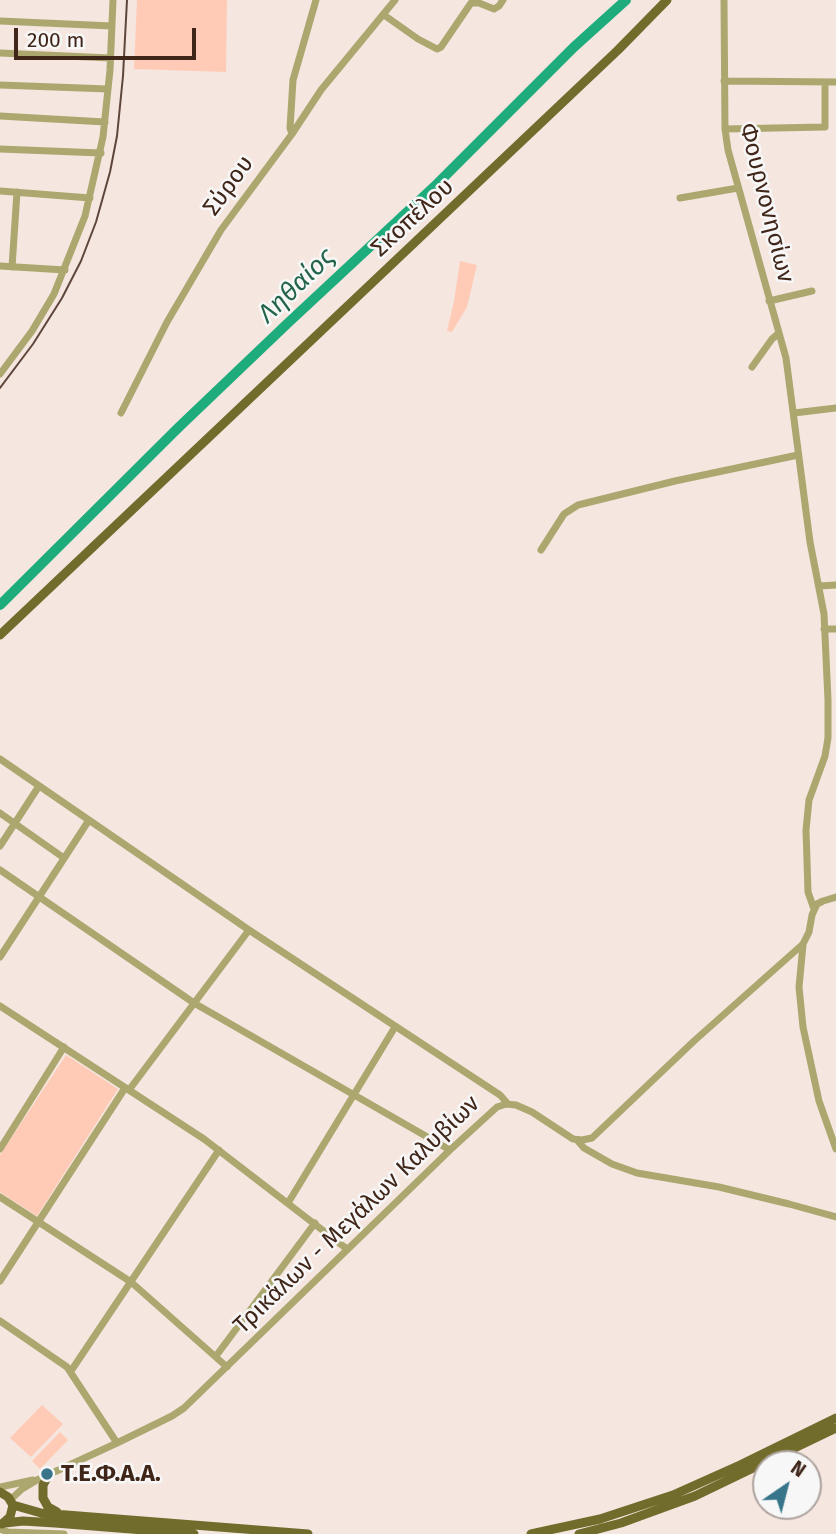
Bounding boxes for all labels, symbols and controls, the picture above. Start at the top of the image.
scale bar [18,14,200,58]
text: 200 m [27,27,84,53]
street label: Φουρνονησίων [732,120,800,286]
street label: Σύρου [198,150,260,222]
street label: Σκοπέλου [366,173,460,263]
water label: Ληθαίος [252,242,342,330]
street label: Τρικάλων - Μεγάλων Καλυβίων [228,1090,486,1340]
north arrow [752,1450,822,1520]
text: N [786,1456,810,1482]
place label: Τ.Ε.Φ.Α.Α. [61,1460,161,1488]
marker: Τ.Ε.Φ.Α.Α. [39,1466,55,1482]

